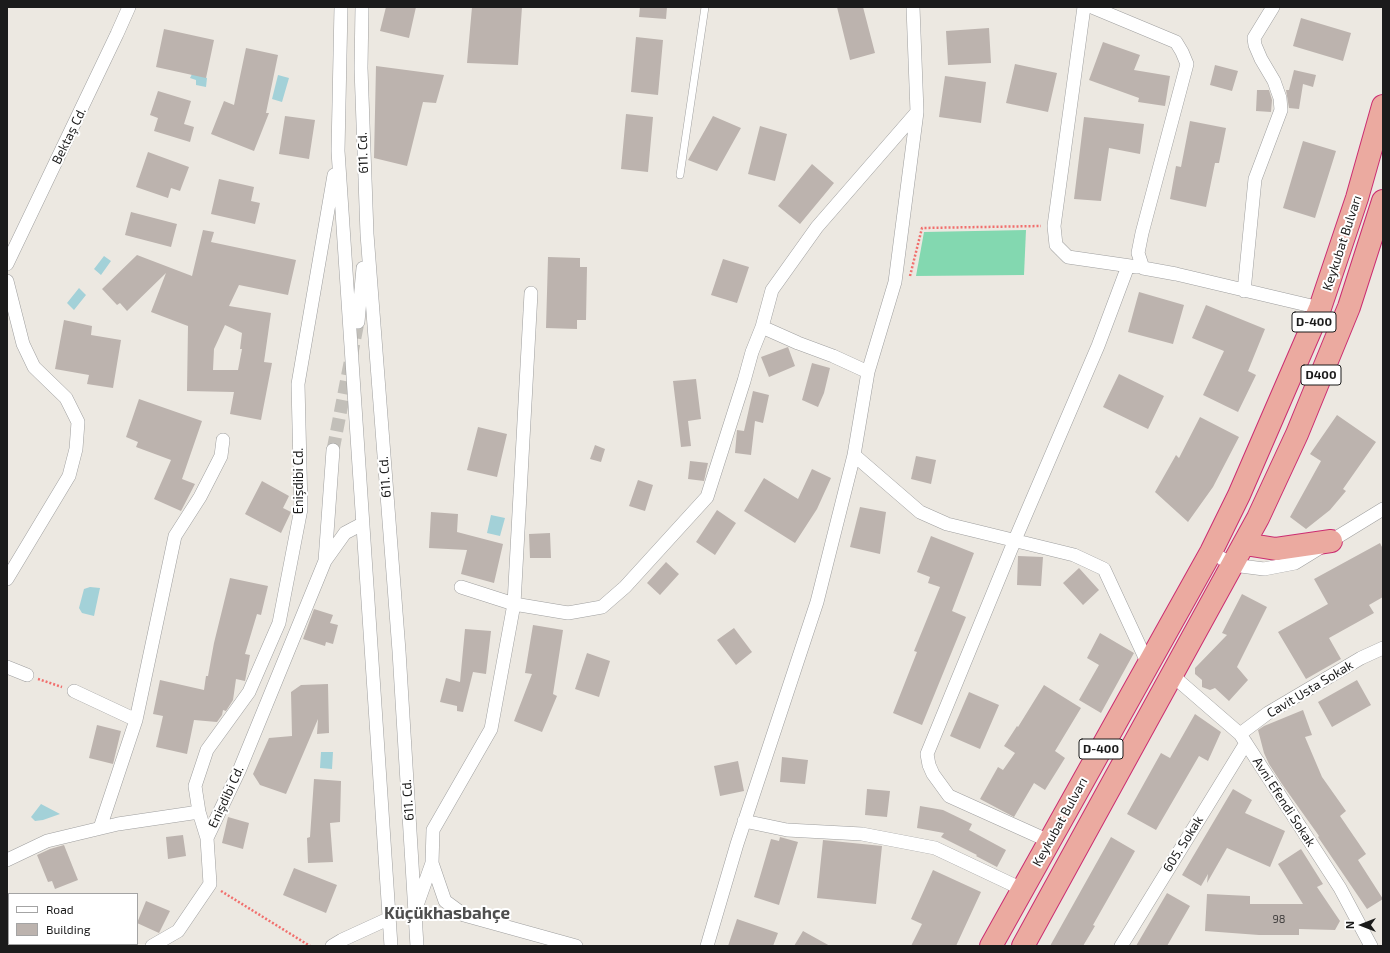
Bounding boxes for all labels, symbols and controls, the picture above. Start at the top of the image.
street label: Bektaş Cd. [49,105,89,167]
street label: 611. Cd. [354,132,372,174]
street label: Keykubat Bulvarı [1319,193,1365,293]
road number: D-400 [1292,312,1336,332]
road number: D400 [1301,365,1341,385]
street label: Enişdibi Cd. [291,448,307,514]
street label: 611. Cd. [376,456,394,498]
street label: Cavit Usta Sokak [1264,657,1356,721]
road number: D-400 [1079,739,1123,759]
street label: Avni Efendi Sokak [1249,754,1319,850]
street label: Enişdibi Cd. [205,763,247,831]
street label: Keykubat Bulvarı [1029,775,1091,869]
street label: 611. Cd. [399,779,417,821]
street label: 605. Sokak [1160,813,1206,875]
legend [8,893,138,945]
text: Road [46,902,74,916]
district label: Küçükhasbahçe [384,903,510,923]
north arrow [1342,905,1382,945]
house number: 98 [1273,912,1285,926]
text: N [1343,921,1356,929]
text: Building [46,922,90,936]

